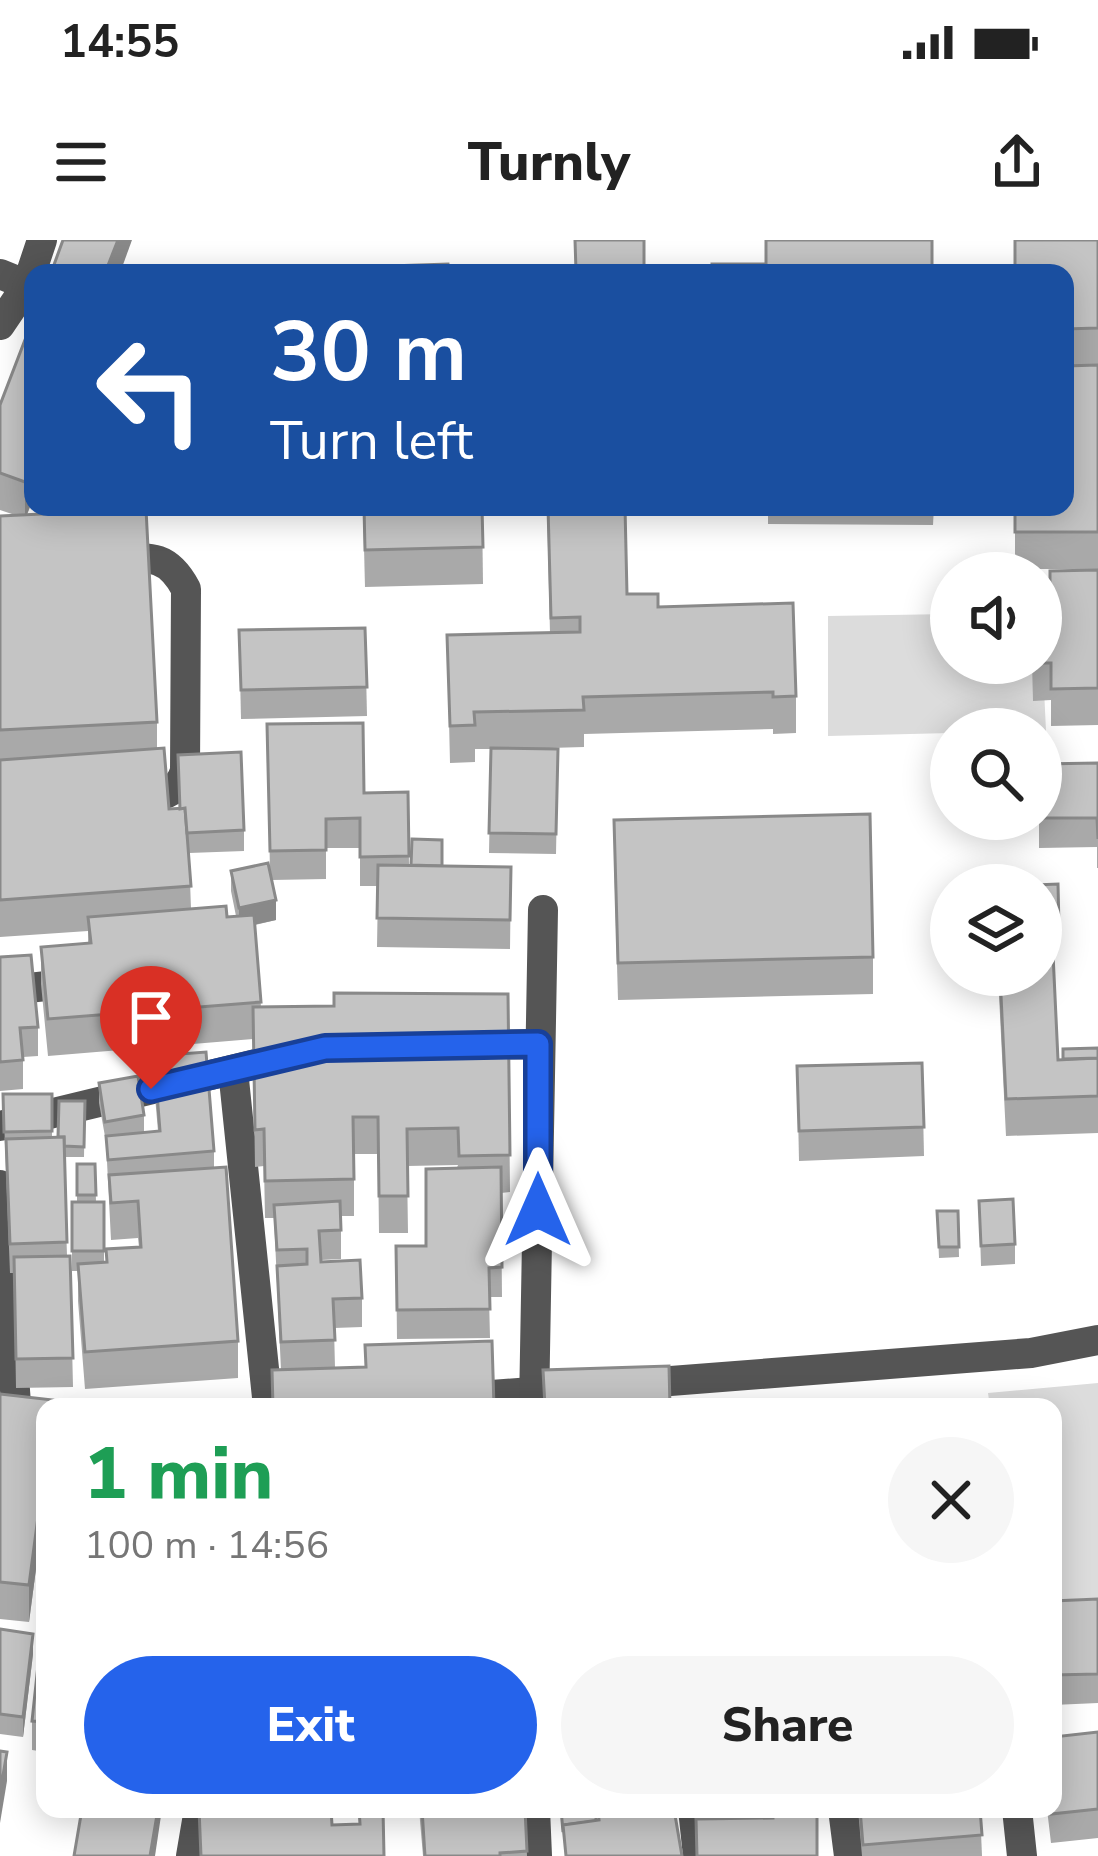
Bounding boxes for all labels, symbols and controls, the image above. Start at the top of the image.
text: 14:55 [60,12,179,73]
text: Turnly [468,125,630,199]
icon: menu [48,129,114,195]
icon: share [984,129,1050,195]
text: 30 m [270,295,467,410]
icon: left [72,312,228,468]
text: Turn left [270,404,473,478]
map controls [930,552,1062,996]
button: sound [930,552,1062,684]
button: search [930,708,1062,840]
button: layers [930,864,1062,996]
pin [100,966,202,1089]
icon: arrive [118,984,184,1050]
position arrow [475,1147,601,1273]
text: 1 min [84,1425,273,1523]
button: close [888,1437,1014,1563]
text: 100 m · 14:56 [84,1519,329,1572]
button: Exit [84,1656,537,1794]
button: Share [561,1656,1014,1794]

